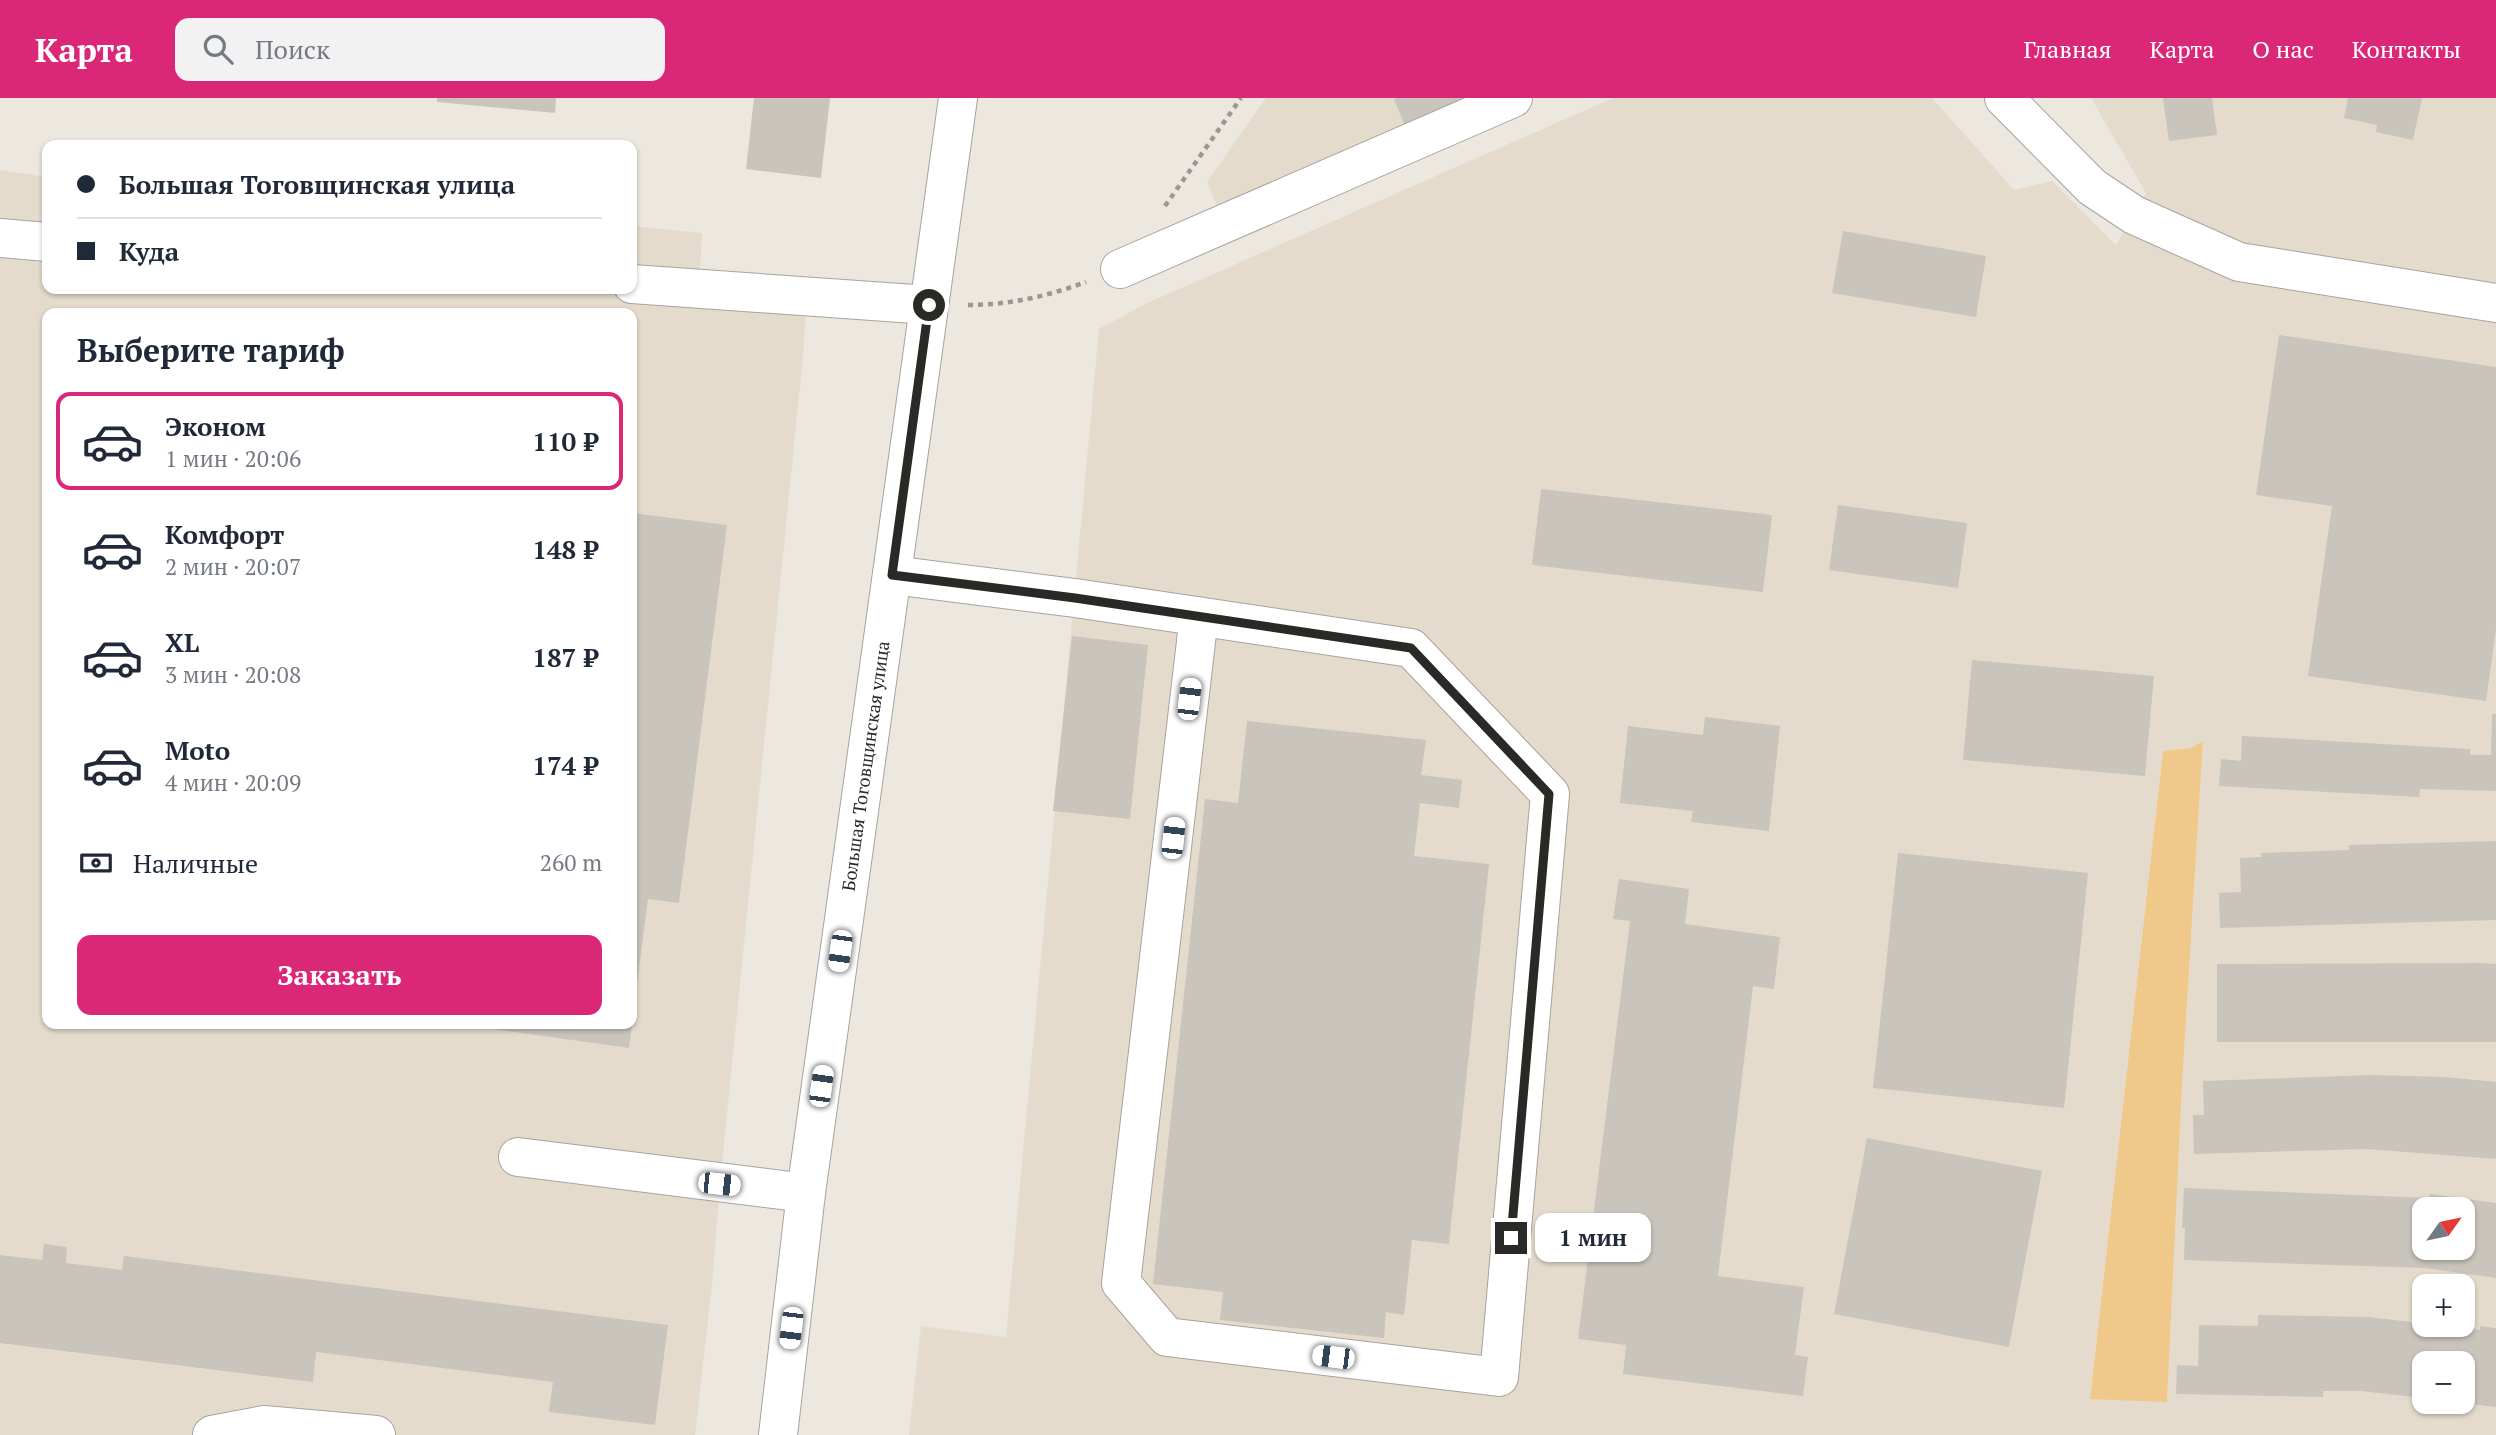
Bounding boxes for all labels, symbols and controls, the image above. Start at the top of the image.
search box [175,18,665,81]
text: Карта [35,28,133,71]
icon: search [199,30,237,68]
text: Поиск [255,32,330,66]
text: Главная [2023,33,2111,65]
text: Карта [2149,33,2214,65]
text: О нас [2252,33,2314,65]
text: Контакты [2352,33,2461,65]
text: Большая Тоговщинская улица [119,167,515,201]
text: Куда [119,234,179,268]
route start [913,289,945,321]
text: Выберите тариф [77,329,345,371]
text: Эконом [165,409,266,443]
icon: car [81,410,144,473]
text: 110 ₽ [532,424,598,458]
text: 1 мин · 20:06 [165,443,301,474]
text: Комфорт [165,517,284,551]
icon: car [81,518,144,581]
text: 148 ₽ [532,532,598,566]
text: 2 мин · 20:07 [165,551,301,582]
text: XL [165,625,199,659]
icon: car [81,626,144,689]
street label: Большая Тоговщинская улица [836,639,894,892]
text: 187 ₽ [532,640,598,674]
text: 3 мин · 20:08 [165,659,301,690]
car [1177,677,1202,721]
text: Moto [165,733,230,767]
icon: car [81,734,144,797]
text: 174 ₽ [532,748,598,782]
text: 4 мин · 20:09 [165,767,301,798]
car [1161,816,1186,860]
icon: cash [77,844,115,882]
text: Наличные [133,846,258,880]
text: 260 m [540,847,602,878]
car [827,929,854,973]
button: Заказать [77,935,602,1015]
car [808,1064,835,1108]
car [698,1171,741,1197]
north arrow [2412,1197,2474,1260]
map controls [2412,1197,2475,1414]
callout: 1 мин [1536,1214,1651,1262]
route end [1495,1222,1527,1254]
text: 1 мин [1559,1222,1627,1253]
button: + [2412,1274,2475,1337]
car [779,1306,804,1350]
car [1311,1344,1356,1370]
button: − [2412,1351,2475,1414]

